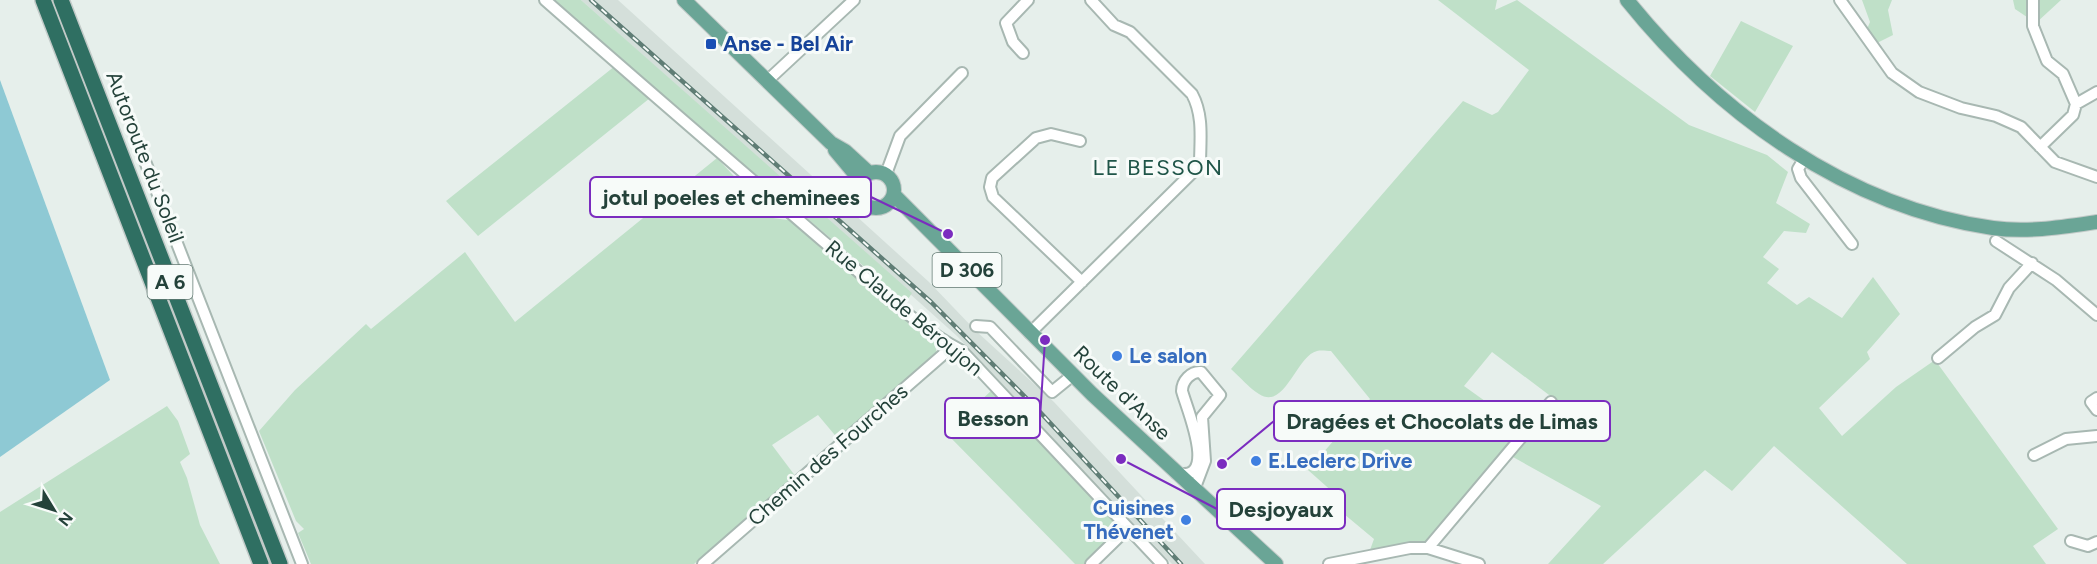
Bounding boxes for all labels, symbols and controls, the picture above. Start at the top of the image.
place label: Anse - Bel Air [723,31,853,56]
marker: Anse - Bel Air [704,37,718,51]
street label: Autoroute du Soleil [101,68,190,246]
district label: LE BESSON [1093,154,1223,181]
callout: jotul poeles et cheminees [590,177,871,217]
text: jotul poeles et cheminees [600,184,860,211]
street label: Rue Claude Béroujon [821,235,988,381]
road number: D 306 [932,253,1002,287]
road number: A 6 [148,265,192,299]
street label: Route d'Anse [1069,340,1176,445]
place label: Le salon [1129,343,1207,368]
marker: Le salon [1110,349,1124,363]
street label: Chemin des Fourches [743,378,913,531]
callout: Besson [945,398,1040,438]
callout: Dragées et Chocolats de Limas [1274,401,1610,441]
text: Besson [957,405,1029,432]
text: Dragées et Chocolats de Limas [1286,408,1598,435]
place label: E.Leclerc Drive [1268,448,1413,473]
marker: E.Leclerc Drive [1249,454,1263,468]
north arrow [24,480,84,540]
callout: Desjoyaux [1217,489,1345,529]
place label: Cuisines Thévenet [1084,495,1174,544]
text: Desjoyaux [1229,496,1334,523]
text: N [54,508,77,530]
marker: Cuisines Thévenet [1179,513,1193,527]

